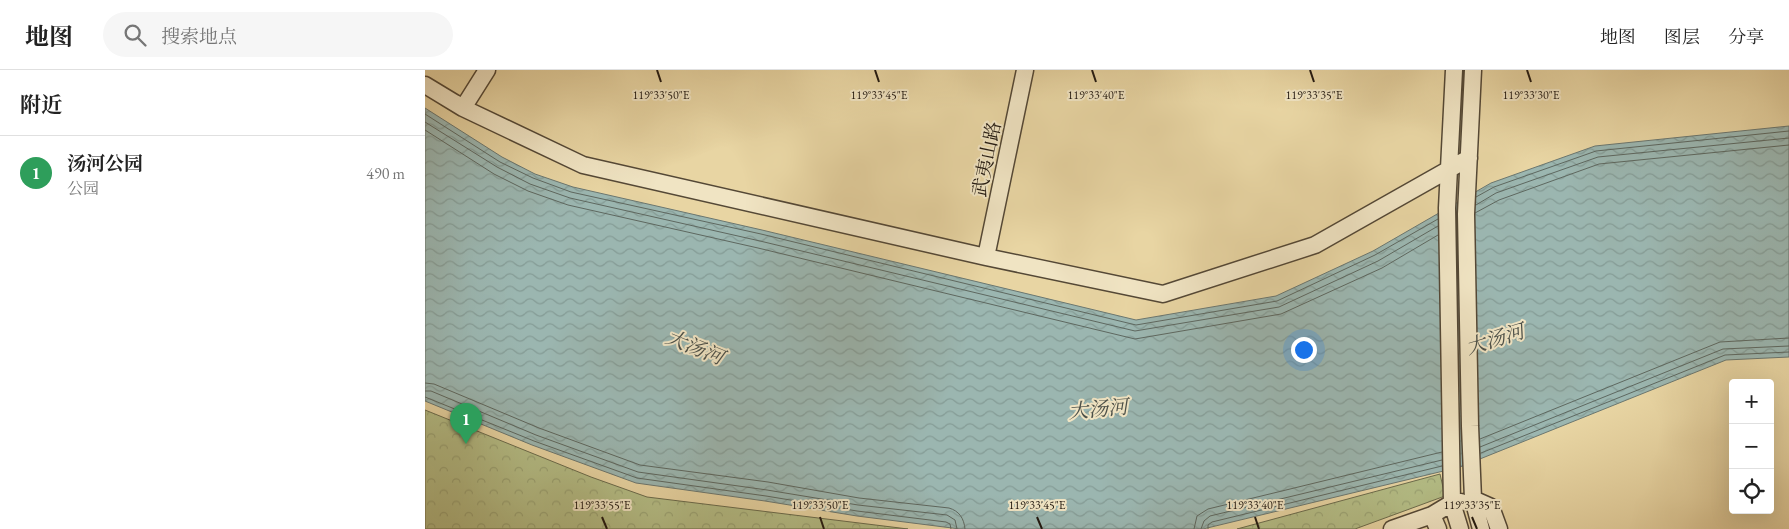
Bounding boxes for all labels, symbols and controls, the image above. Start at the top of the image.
search box [103,12,453,57]
text: 地图 [25,21,73,52]
icon: search [121,21,149,49]
text: 搜索地点 [161,24,237,49]
text: 地图 [1600,25,1636,48]
text: 图层 [1664,25,1700,48]
text: 分享 [1728,25,1764,48]
text: 119°33'50"E [633,87,690,103]
text: 119°33'45"E [851,87,908,103]
text: 119°33'40"E [1068,87,1125,103]
text: 119°33'35"E [1286,87,1343,103]
text: 119°33'30"E [1503,87,1560,103]
text: 附近 [20,91,62,118]
street label: 武夷山路 [966,119,1007,199]
text: 汤河公园 [67,151,143,176]
text: 1 [32,163,40,184]
text: 490 m [366,163,405,184]
text: 公园 [67,178,99,199]
water label: 大汤河 [1463,317,1530,360]
water label: 大汤河 [662,324,730,371]
your location [1291,337,1317,363]
map controls [1729,379,1774,514]
button: + [1729,379,1774,424]
water label: 大汤河 [1067,393,1132,425]
pin: 1 [450,403,482,444]
button: − [1729,424,1774,469]
button: locate [1729,469,1774,514]
text: 119°33'55"E [574,497,631,513]
text: 119°33'50"E [792,497,849,513]
text: 119°33'45"E [1009,497,1066,513]
text: 119°33'40"E [1227,497,1284,513]
text: 119°33'35"E [1444,497,1501,513]

